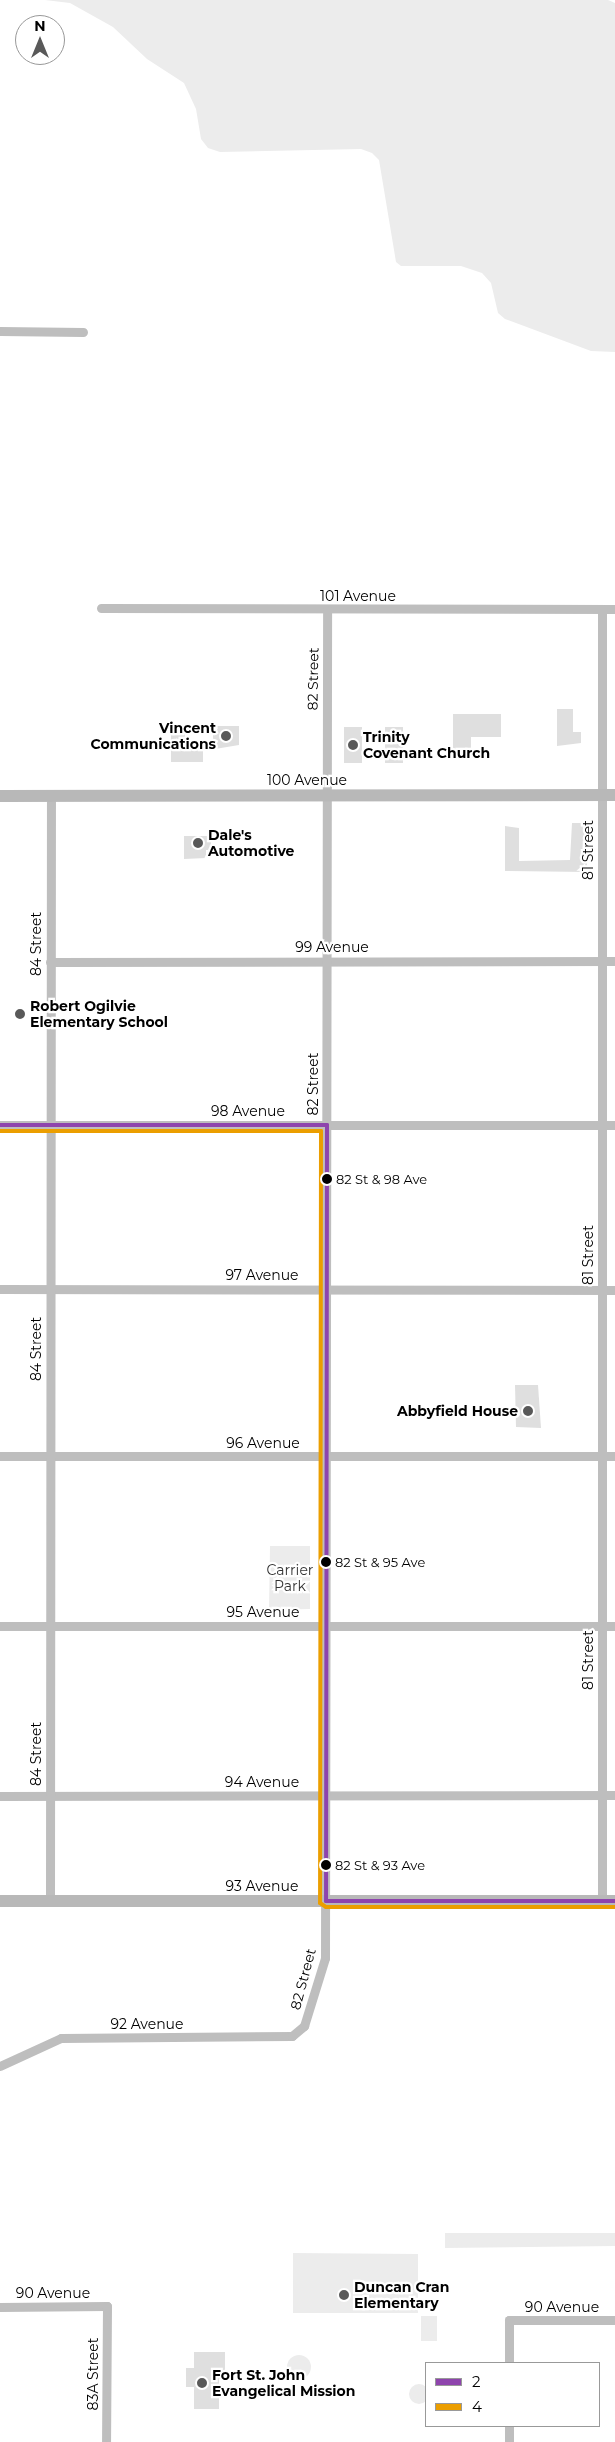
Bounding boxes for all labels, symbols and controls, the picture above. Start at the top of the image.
north arrow [15,15,65,65]
text: N [34,17,46,35]
street label: 101 Avenue [320,588,396,604]
street label: 82 Street [304,647,322,711]
place label: Vincent Communications [91,720,216,752]
place label: Trinity Covenant Church [363,729,490,762]
marker: Vincent Communications [220,730,232,742]
marker: Trinity Covenant Church [347,739,359,751]
street label: 100 Avenue [267,772,347,788]
street label: 81 Street [580,820,596,880]
place label: Dale's Automotive [208,827,294,860]
marker: Dale's Automotive [192,837,204,849]
street label: 84 Street [28,912,44,976]
street label: 99 Avenue [295,939,369,955]
place label: Robert Ogilvie Elementary School [30,998,168,1030]
marker: Robert Ogilvie Elementary School [14,1008,26,1020]
street label: 82 Street [305,1053,321,1115]
street label: 98 Avenue [211,1103,285,1119]
place label: 82 St & 98 Ave [336,1171,427,1187]
marker: 82 St & 98 Ave [322,1174,332,1184]
street label: 81 Street [580,1225,596,1285]
street label: 97 Avenue [225,1267,299,1283]
street label: 84 Street [28,1317,44,1381]
place label: Abbyfield House [397,1403,518,1419]
marker: Abbyfield House [522,1405,534,1417]
street label: 96 Avenue [226,1435,300,1451]
place label: 82 St & 95 Ave [335,1554,425,1570]
marker: 82 St & 95 Ave [321,1557,331,1567]
park label: Carrier Park [267,1562,313,1594]
street label: 95 Avenue [227,1604,299,1620]
street label: 81 Street [580,1630,596,1690]
street label: 84 Street [28,1722,44,1786]
street label: 94 Avenue [225,1774,299,1790]
place label: 82 St & 93 Ave [335,1857,425,1873]
marker: 82 St & 93 Ave [321,1860,331,1870]
street label: 93 Avenue [226,1878,298,1894]
street label: 82 Street [287,1946,319,2012]
street label: 92 Avenue [111,2016,183,2032]
place label: Duncan Cran Elementary [354,2279,449,2312]
street label: 90 Avenue [16,2285,90,2301]
marker: Duncan Cran Elementary [338,2289,350,2301]
street label: 90 Avenue [525,2299,599,2315]
street label: 83A Street [85,2338,101,2410]
legend [425,2362,600,2427]
place label: Fort St. John Evangelical Mission [212,2367,355,2400]
text: 2 [472,2372,481,2391]
marker: Fort St. John Evangelical Mission [196,2377,208,2389]
text: 4 [472,2397,482,2416]

